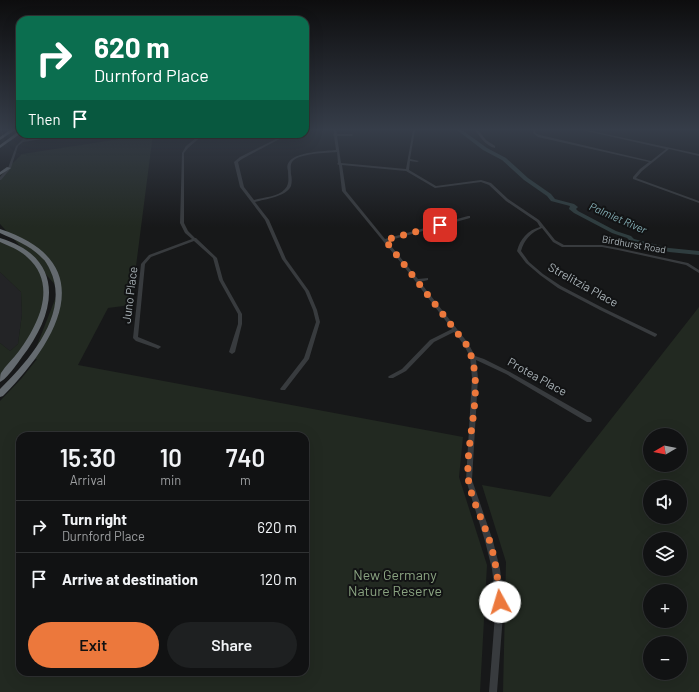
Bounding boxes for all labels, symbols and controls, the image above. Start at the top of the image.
text: 620 m [94,30,170,64]
icon: right [28,32,80,84]
text: Durnford Place [94,64,209,86]
icon: arrive [69,108,91,130]
text: Then [28,110,61,128]
water label: Palmiet River [588,199,650,236]
pin [423,208,457,242]
icon: arrive [429,214,451,236]
street label: Birdhurst Road [601,232,667,256]
street label: Strelitzia Place [546,259,621,309]
street label: Juno Place [119,266,139,324]
street label: Protea Place [505,354,570,398]
north arrow [643,428,687,472]
map controls [643,428,687,680]
text: 15:30 [60,443,116,472]
text: 10 [160,443,182,472]
text: 740 [226,443,265,472]
text: Arrival [70,472,106,488]
text: min [160,472,181,488]
text: m [240,472,251,488]
button: sound [643,480,687,524]
text: Turn right [62,510,127,528]
icon: right [28,516,50,538]
text: 620 m [257,518,297,536]
text: Durnford Place [62,528,145,544]
button: layers [643,532,687,576]
park label: New Germany Nature Reserve [348,566,442,599]
icon: arrive [28,568,50,590]
text: Arrive at destination [62,570,198,588]
text: 120 m [260,570,297,588]
position arrow [479,581,521,623]
button: + [643,584,687,628]
button: Exit [28,622,159,668]
button: Share [167,622,297,668]
button: − [643,636,687,680]

